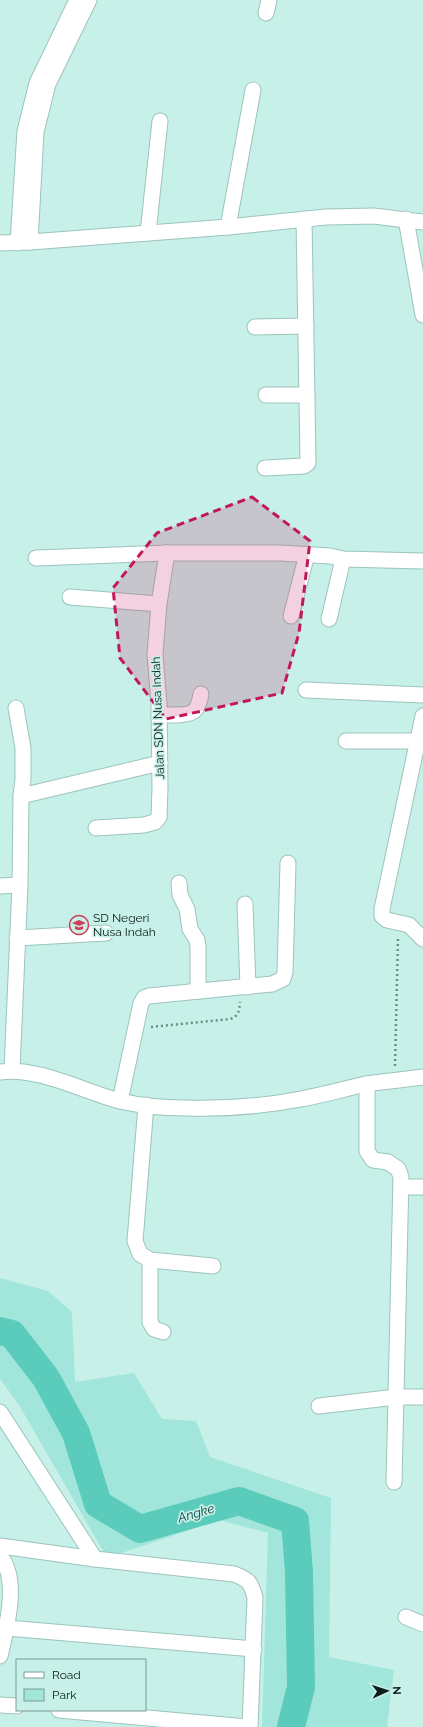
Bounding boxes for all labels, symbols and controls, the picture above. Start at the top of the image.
street label: Jalan SDN Nusa Indah [149,656,167,780]
place label: SD Negeri Nusa Indah [93,911,156,939]
school or university icon: SD Negeri Nusa Indah [68,914,90,936]
water label: Angke [175,1501,216,1526]
legend [16,1659,146,1711]
text: Road [52,1668,81,1682]
north arrow [367,1671,407,1711]
text: N [390,1686,403,1695]
text: Park [52,1688,77,1702]

